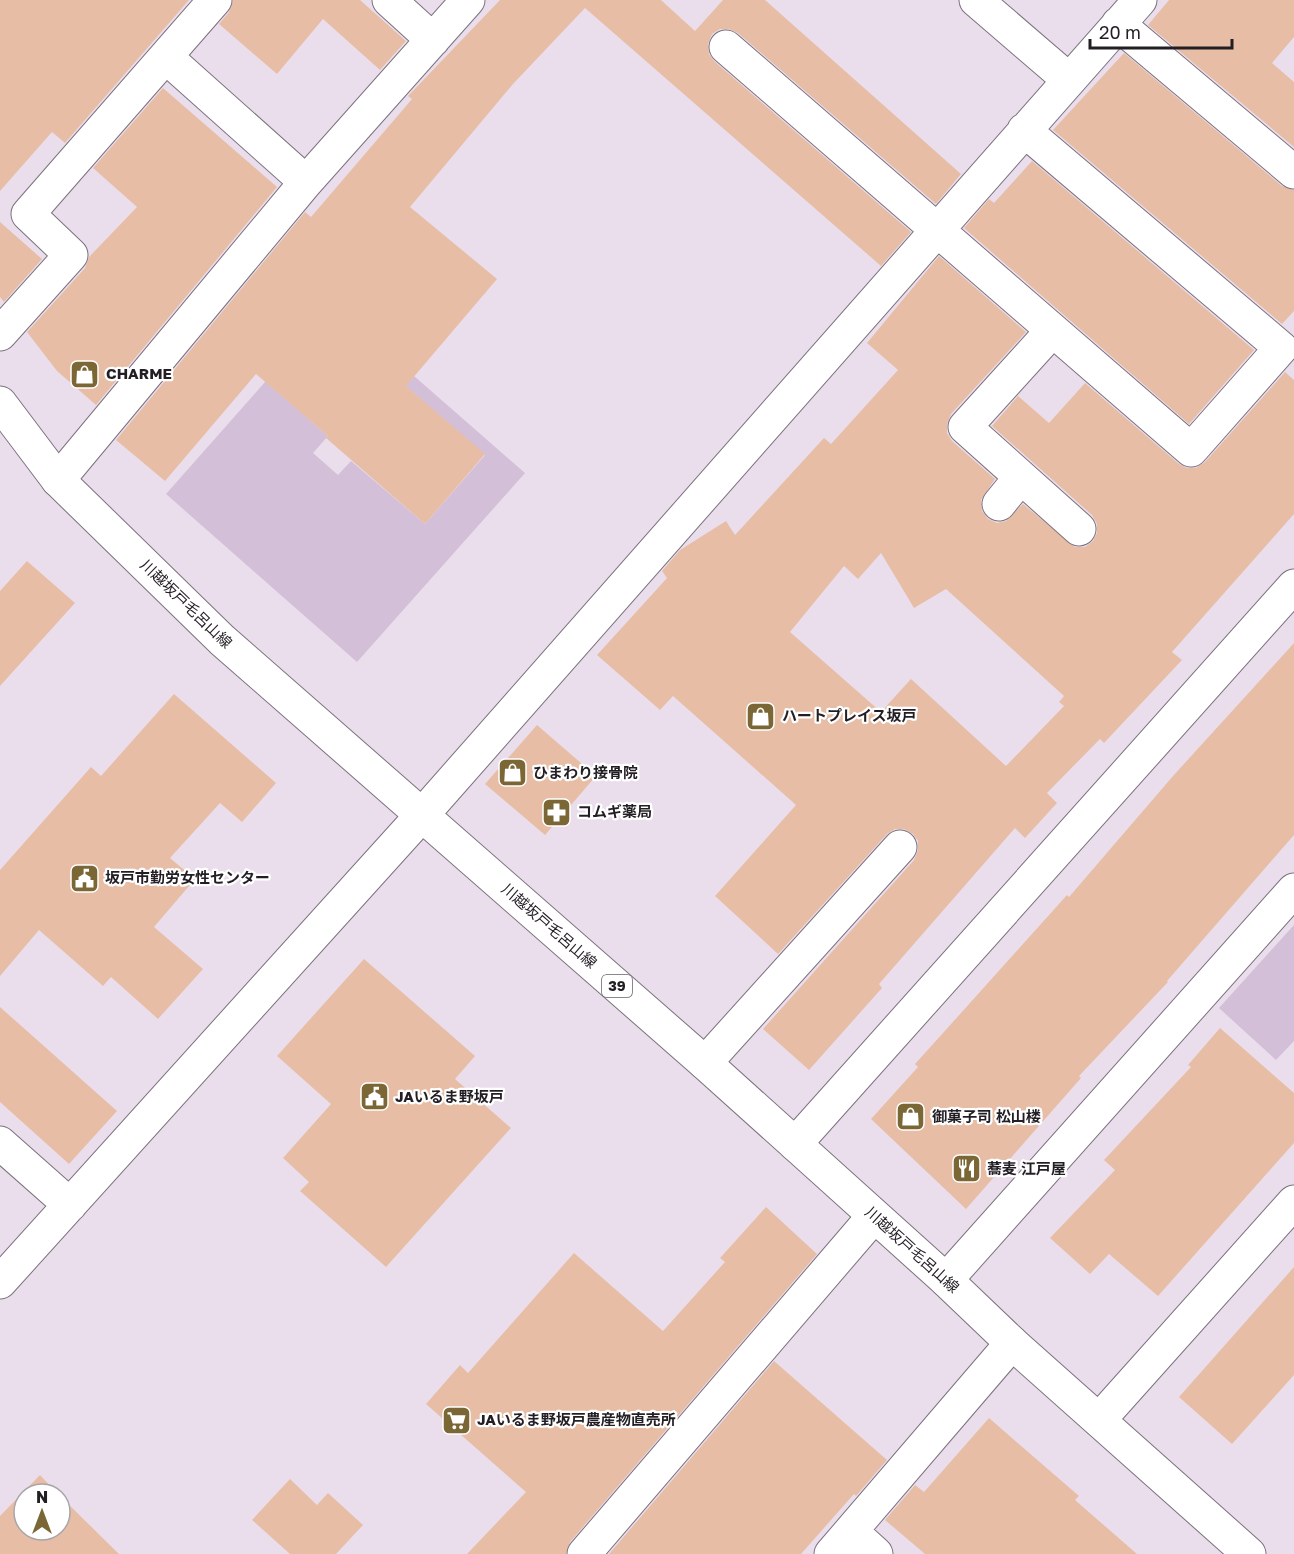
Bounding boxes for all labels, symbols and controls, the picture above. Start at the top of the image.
scale bar [1090,12,1232,50]
text: 20 m [1099,21,1141,43]
shop icon: CHARME [69,358,101,390]
place label: CHARME [106,364,172,382]
street label: 川越坂戸毛呂山線 [137,555,236,651]
shop icon: ハートプレイス坂戸 [745,700,777,732]
place label: ハートプレイス坂戸 [782,706,917,724]
shop icon: ひまわり接骨院 [496,757,528,789]
place label: ひまわり接骨院 [533,763,638,781]
pharmacy icon: コムギ薬局 [540,796,572,828]
place label: コムギ薬局 [577,802,652,820]
public building icon: 坂戸市勤労女性センター [68,862,100,894]
place label: 坂戸市勤労女性センター [105,868,270,886]
street label: 川越坂戸毛呂山線 [498,879,601,971]
road number: 39 [602,975,632,997]
public building icon: JAいるま野坂戸 [358,1081,390,1113]
place label: JAいるま野坂戸 [395,1087,504,1105]
shop icon: 御菓子司 松山楼 [895,1101,927,1133]
place label: 御菓子司 松山楼 [932,1107,1041,1125]
restaurant icon: 蕎麦 江戸屋 [950,1153,982,1185]
place label: 蕎麦 江戸屋 [987,1159,1066,1177]
street label: 川越坂戸毛呂山線 [862,1202,963,1296]
supermarket icon: JAいるま野坂戸農産物直売所 [440,1404,472,1436]
place label: JAいるま野坂戸農産物直売所 [477,1410,676,1428]
north arrow [12,1482,72,1542]
text: N [36,1487,48,1507]

